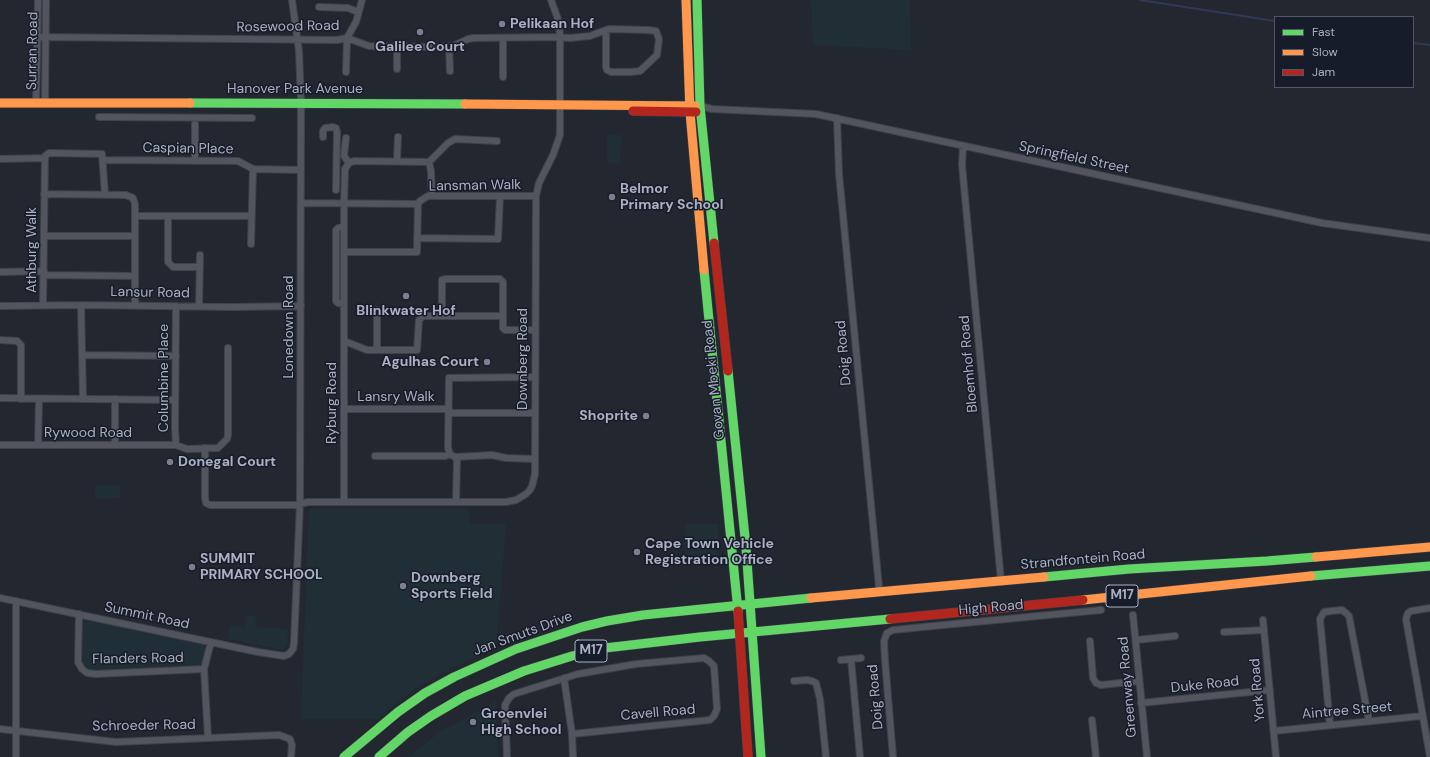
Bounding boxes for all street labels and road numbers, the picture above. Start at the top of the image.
street label: Surran Road [24,12,42,90]
street label: Rosewood Road [236,18,340,36]
street label: Hanover Park Avenue [227,81,363,97]
street label: Springfield Street [1017,138,1131,178]
street label: Caspian Place [142,140,234,158]
street label: Lansman Walk [429,177,521,195]
street label: Athburg Walk [24,207,40,293]
street label: Lonedown Road [281,275,297,379]
street label: Lansur Road [110,284,190,302]
street label: Downberg Road [515,308,531,410]
street label: Bloemhof Road [956,315,982,413]
street label: Govan Mbeki Road [699,319,729,441]
street label: Doig Road [833,320,855,386]
street label: Columbine Place [156,324,172,432]
street label: Ryburg Road [324,362,340,444]
street label: Lansry Walk [357,389,435,405]
street label: Rywood Road [44,425,132,441]
street label: Strandfontein Road [1020,546,1146,574]
road number: M17 [1106,585,1138,607]
street label: High Road [958,597,1024,619]
street label: Summit Road [103,599,191,633]
street label: Jan Smuts Drive [471,608,575,660]
street label: Greenway Road [1115,636,1141,738]
road number: M17 [575,640,607,662]
street label: Flanders Road [92,650,184,668]
street label: York Road [1247,658,1269,722]
street label: Doig Road [865,664,887,730]
street label: Duke Road [1170,673,1240,697]
street label: Aintree Street [1301,699,1393,723]
street label: Cavell Road [620,701,696,725]
street label: Schroeder Road [92,717,196,735]

